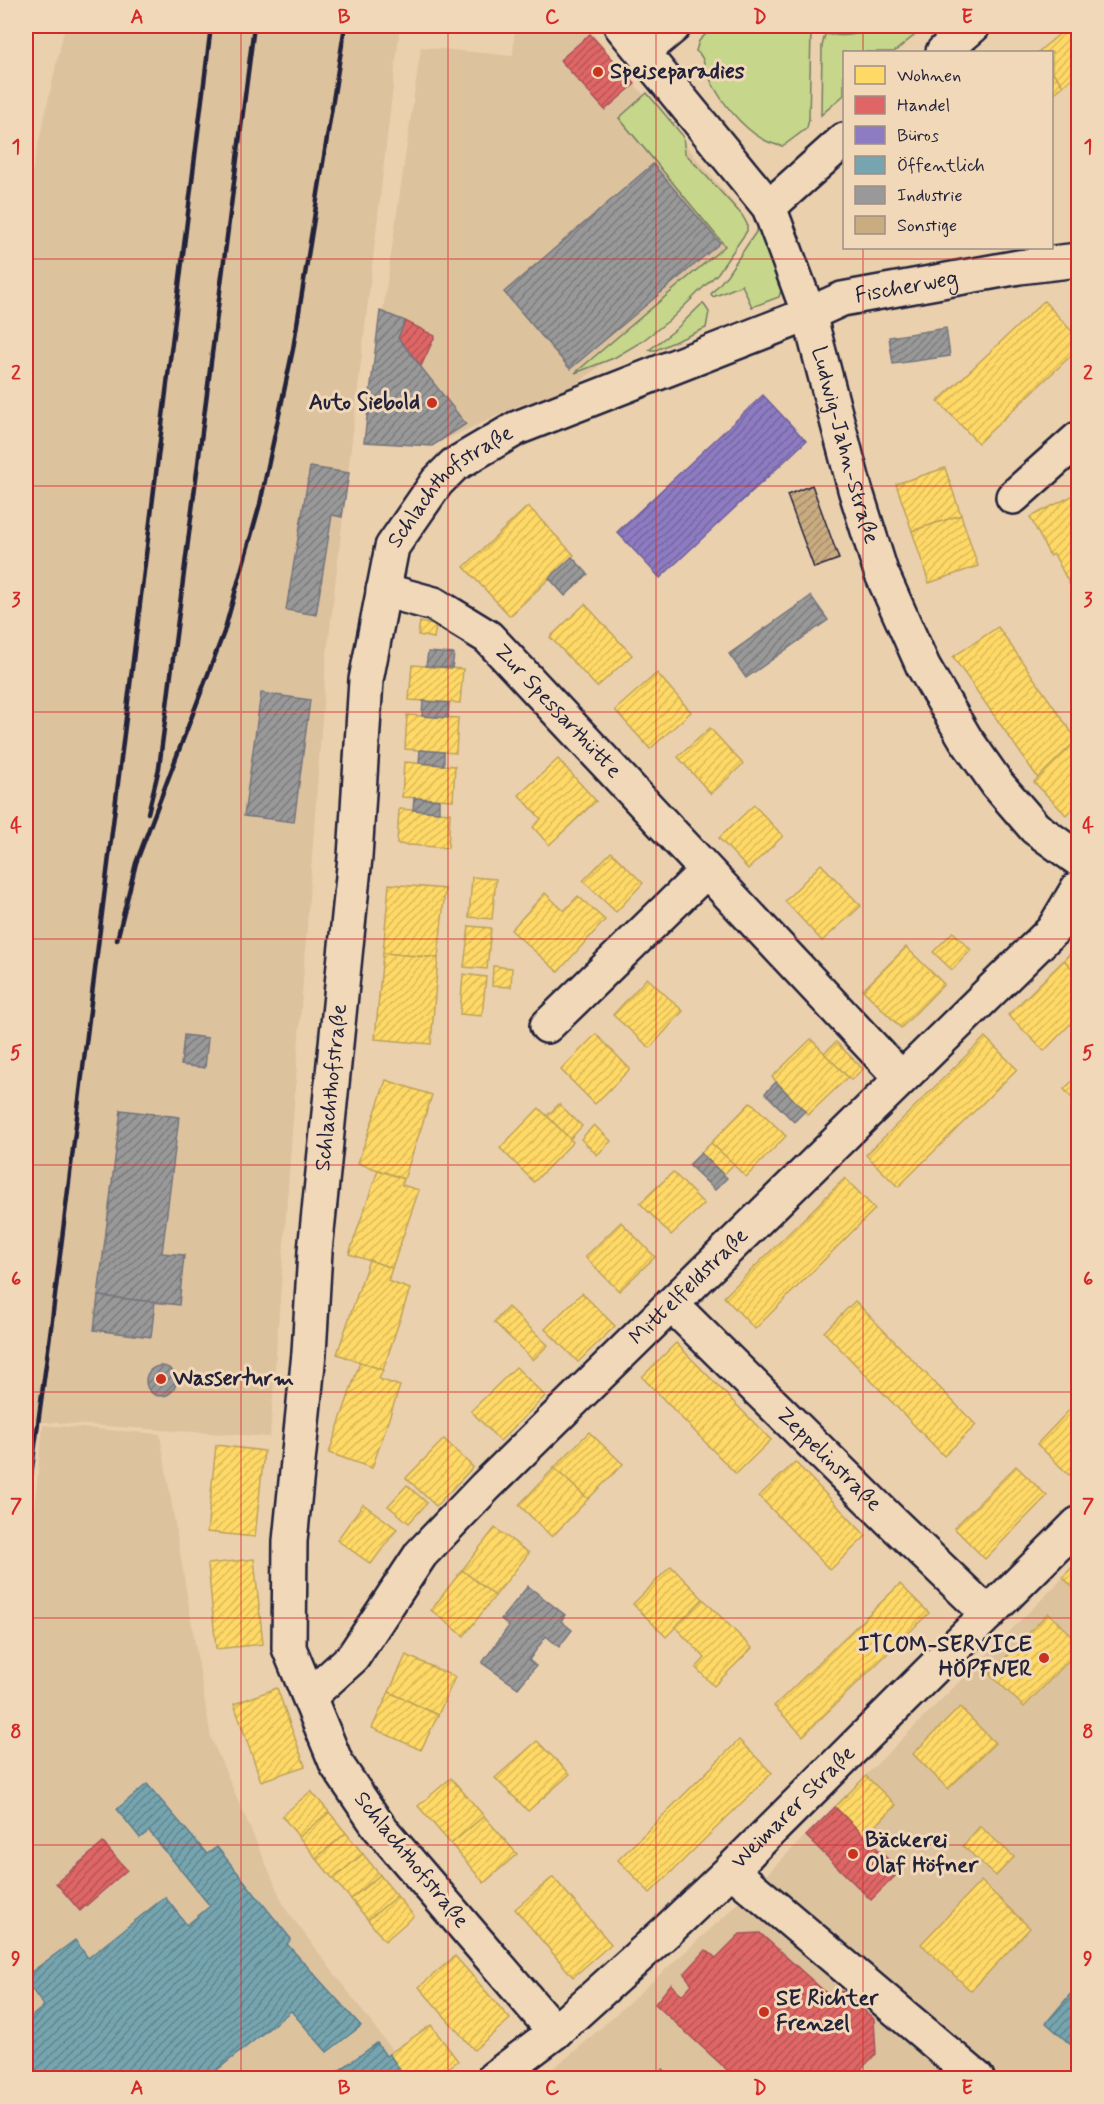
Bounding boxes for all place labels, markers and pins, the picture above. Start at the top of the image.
place label: Speiseparadies [610,58,745,86]
marker: Speiseparadies [591,65,605,79]
place label: Auto Siebold [309,389,420,417]
marker: Auto Siebold [425,396,439,410]
place label: Wasserturm [172,1365,294,1393]
marker: Wasserturm [154,1372,168,1386]
place label: ITCOM-SERVICE HÖPFNER [858,1631,1032,1684]
marker: ITCOM-SERVICE HÖPFNER [1037,1651,1051,1665]
place label: Bäckerei Olaf Höfner [865,1827,979,1880]
marker: Bäckerei Olaf Höfner [846,1847,860,1861]
place label: SE Richter Frenzel [776,1985,879,2038]
marker: SE Richter Frenzel [757,2005,771,2019]

